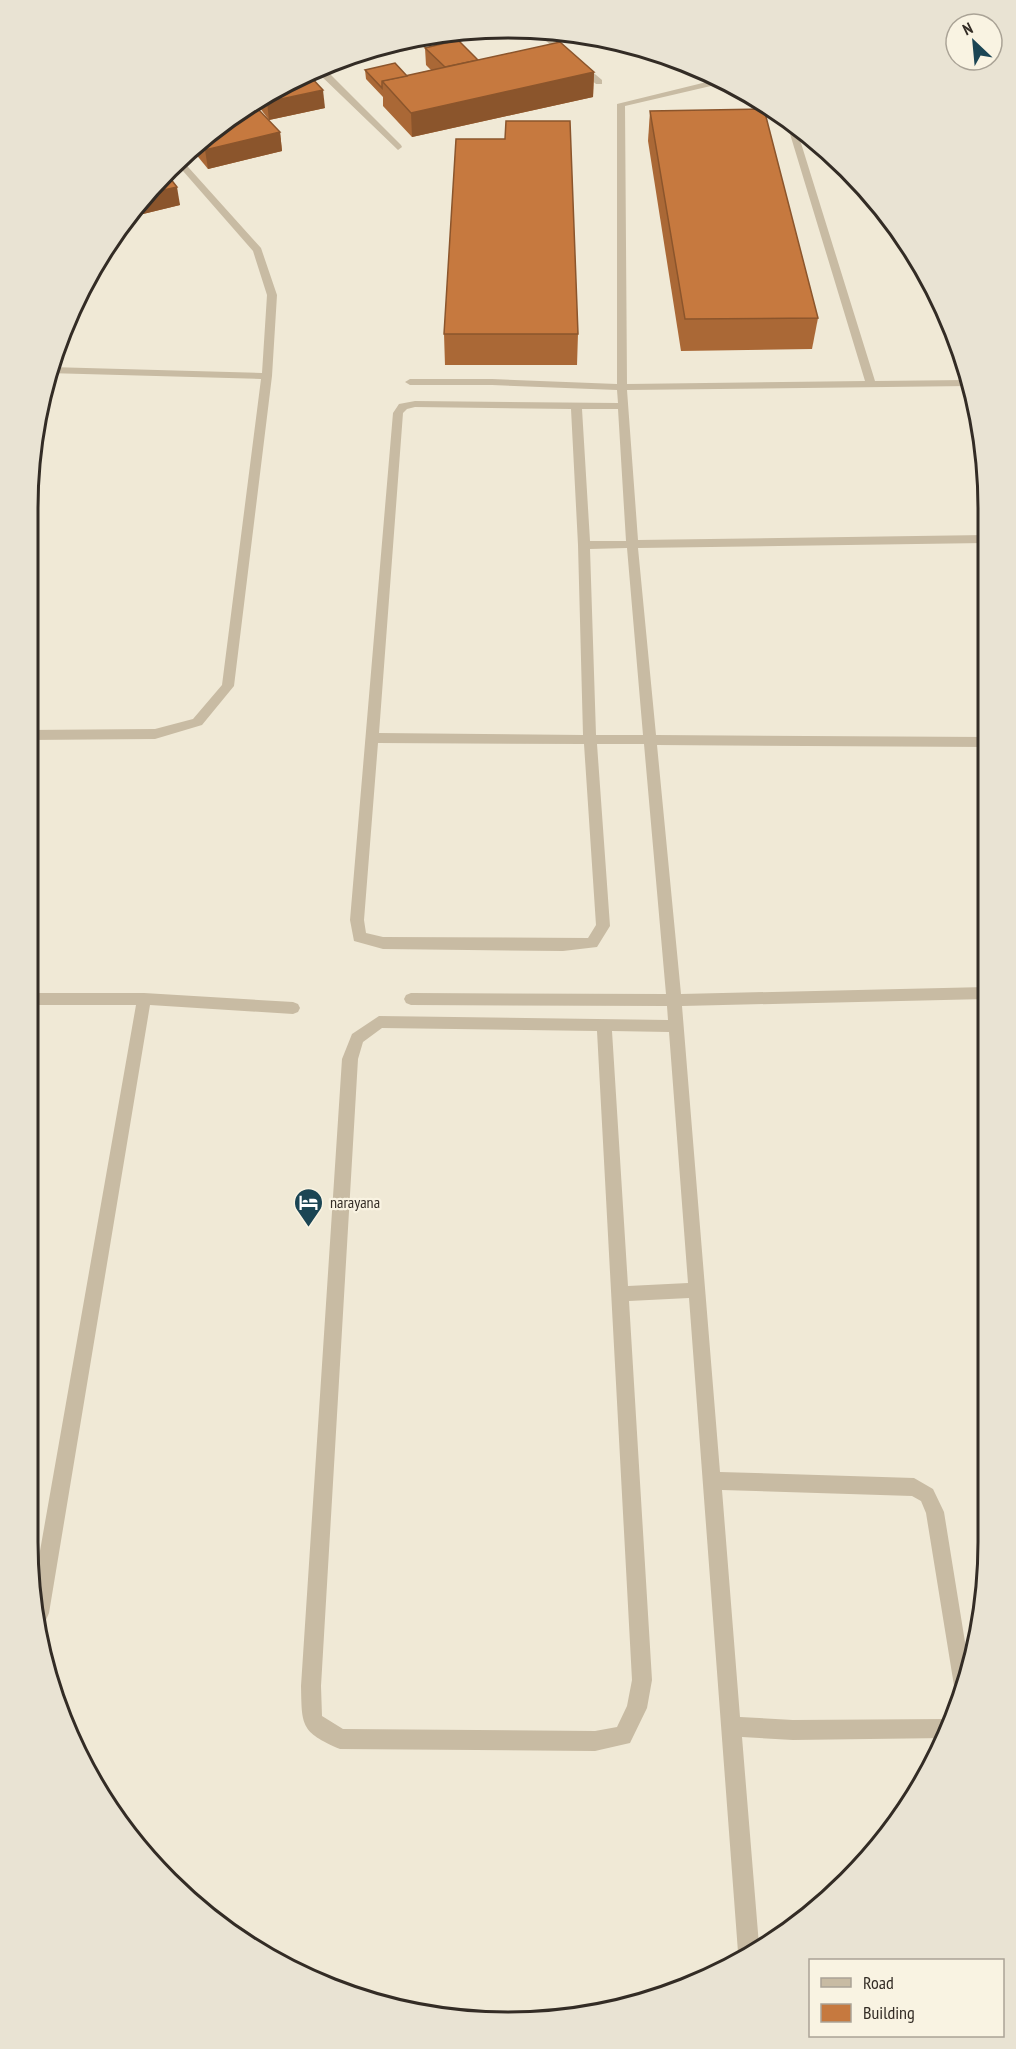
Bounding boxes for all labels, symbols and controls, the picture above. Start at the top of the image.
north arrow [944,12,1004,72]
text: N [959,18,976,39]
hotel icon: narayana [293,1186,325,1228]
place label: narayana [330,1192,380,1212]
legend [809,1959,1004,2037]
text: Road [863,1971,894,1994]
text: Building [863,2001,915,2024]

